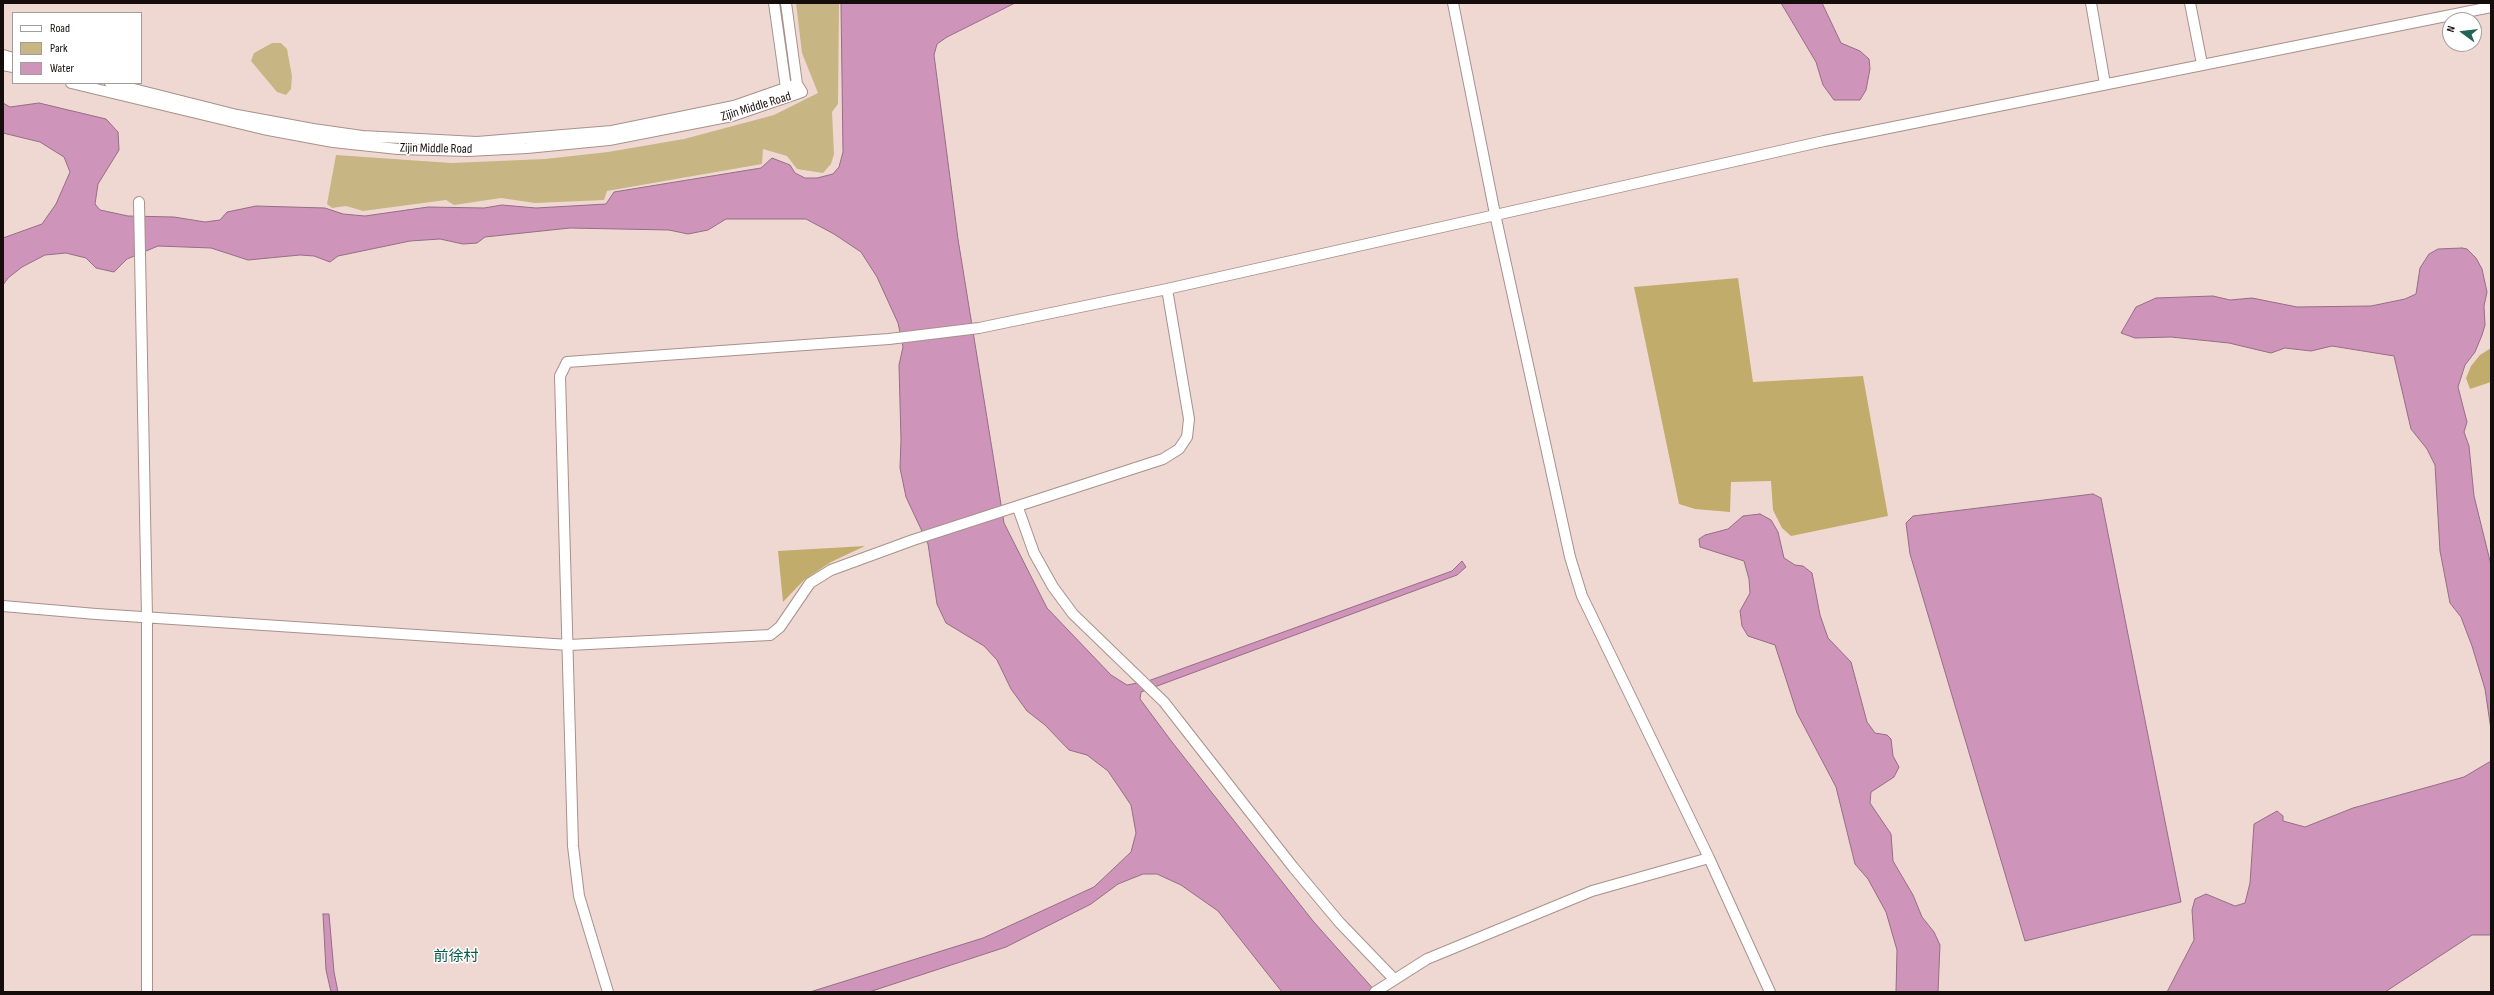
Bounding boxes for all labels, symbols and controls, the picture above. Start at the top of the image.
legend [12,12,142,84]
north arrow [2442,12,2482,52]
text: Road [50,21,70,36]
text: N [2444,25,2458,34]
text: Park [50,41,68,56]
text: Water [50,61,74,76]
street label: Zijin Middle Road [719,89,793,125]
street label: Zijin Middle Road [400,141,472,157]
district label: 前徐村 [434,948,478,966]

